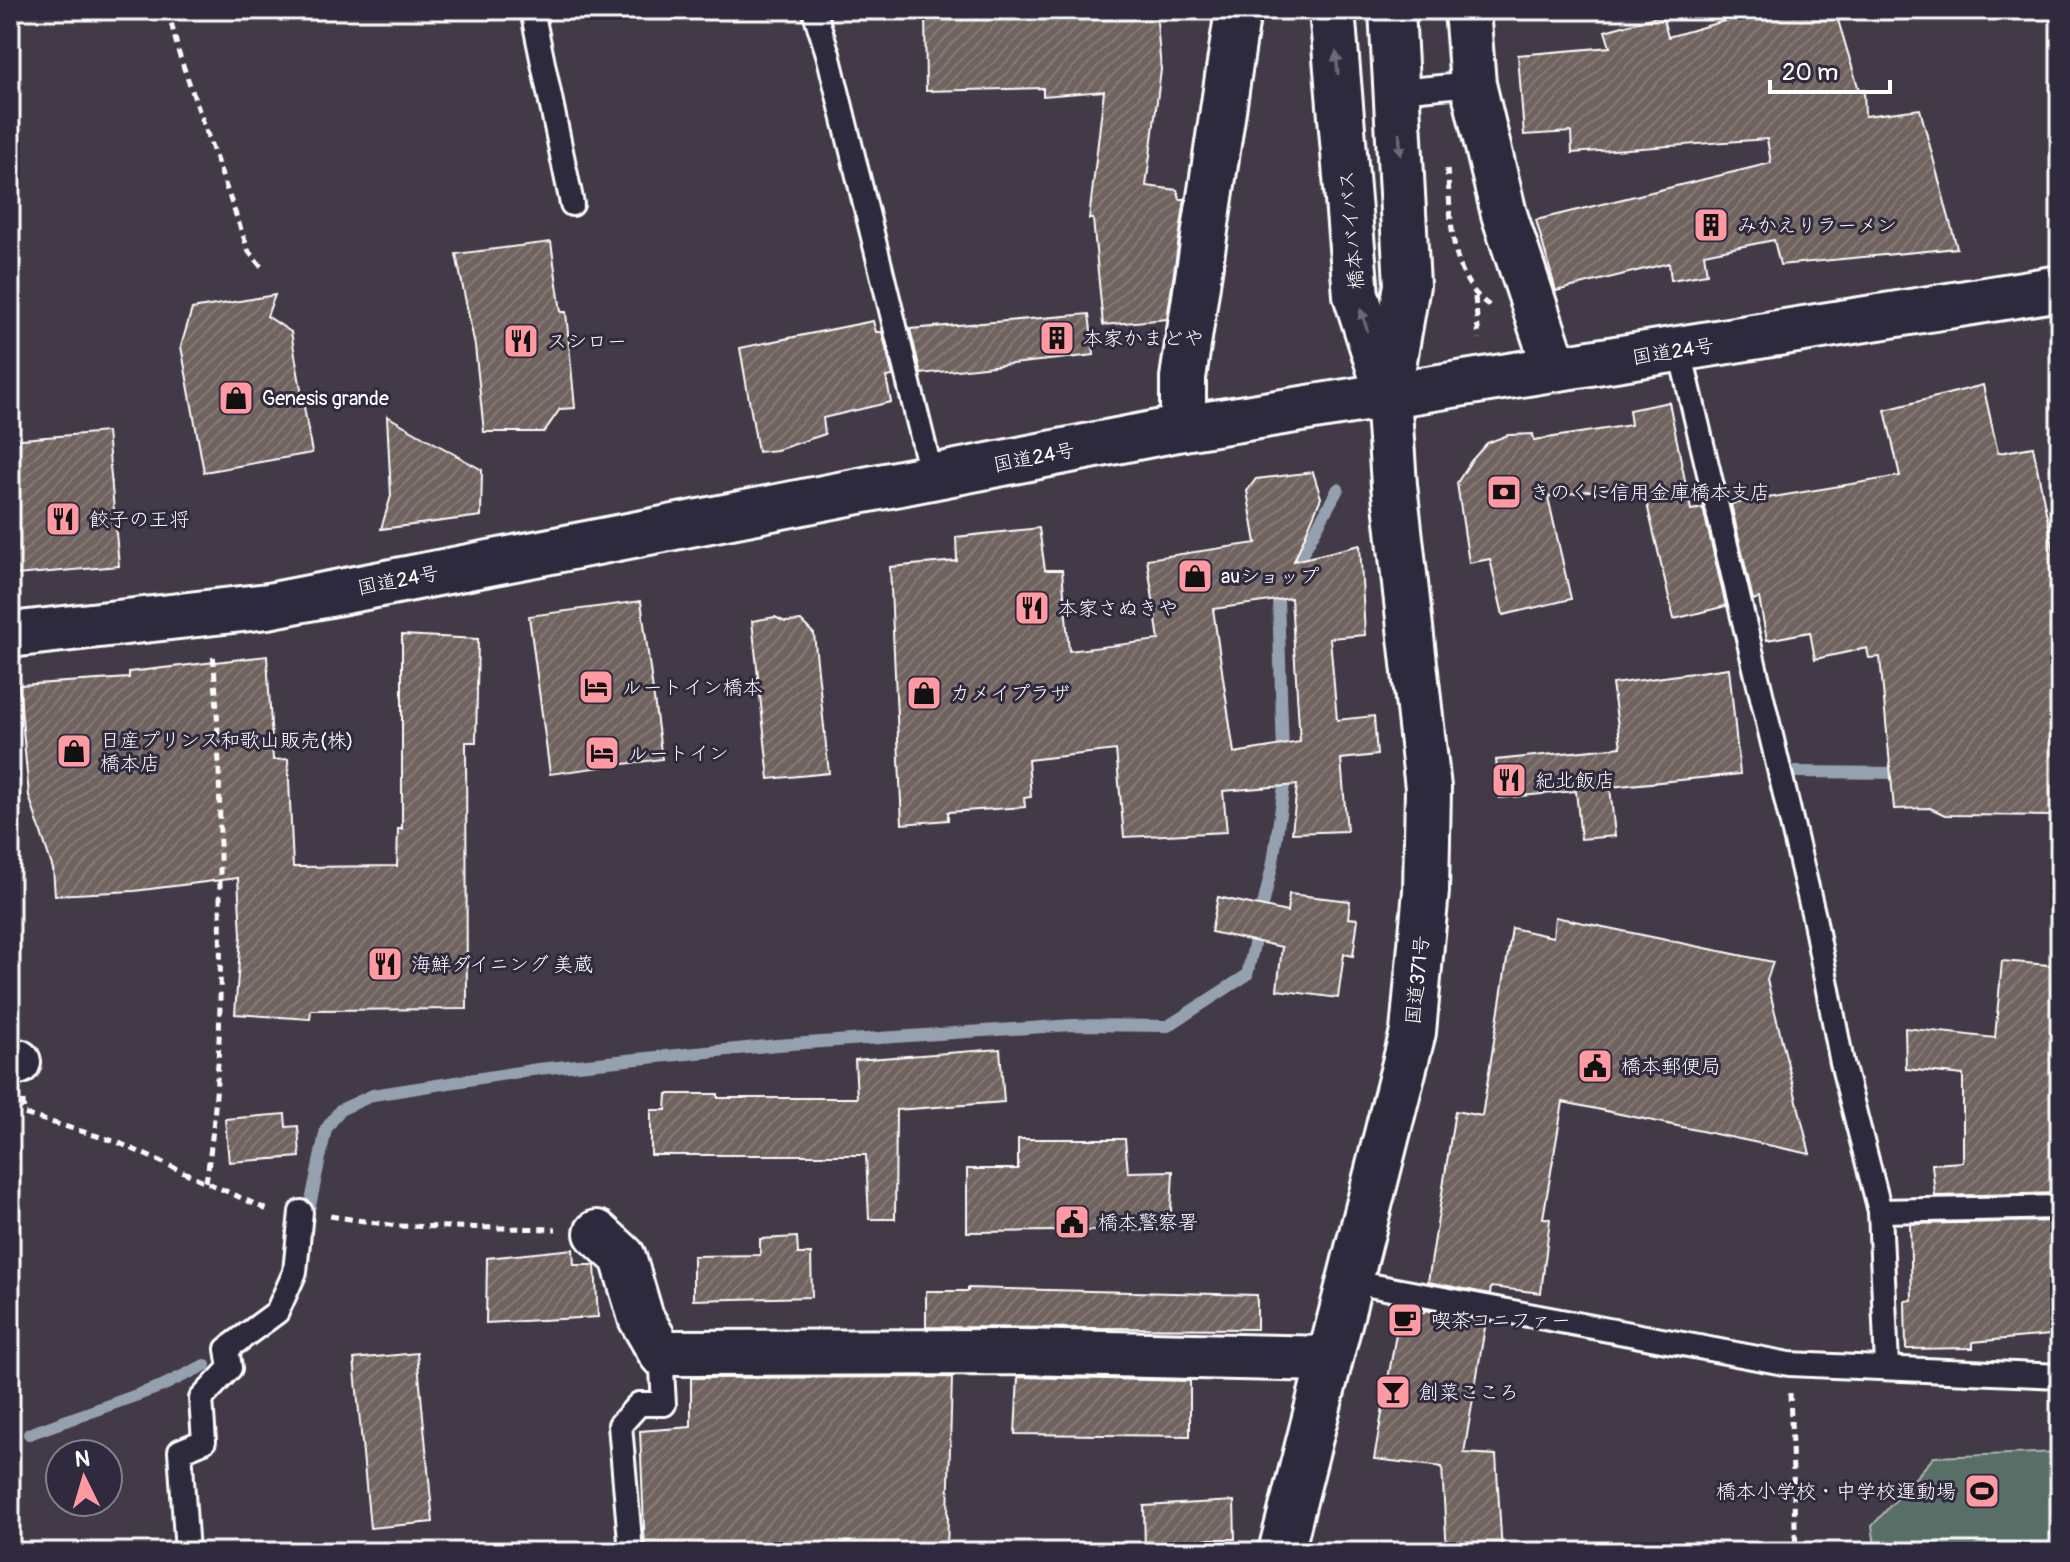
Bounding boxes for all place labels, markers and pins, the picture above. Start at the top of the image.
building icon: みかえりラーメン [1692,206,1730,244]
place label: みかえりラーメン [1737,213,1897,238]
building icon: 本家かまどや [1038,319,1076,357]
restaurant icon: スシロー [502,322,540,360]
place label: 本家かまどや [1083,326,1204,351]
place label: スシロー [547,329,627,354]
shop icon: Genesis grande [217,379,255,417]
place label: Genesis grande [262,386,389,411]
bank icon: きのくに信用金庫橋本支店 [1485,473,1523,511]
place label: きのくに信用金庫橋本支店 [1530,480,1770,505]
restaurant icon: 餃子の王将 [44,500,82,538]
place label: 餃子の王将 [89,507,189,532]
shop icon: auショップ [1176,557,1214,595]
place label: auショップ [1221,564,1319,589]
restaurant icon: 本家さぬきや [1013,589,1051,627]
place label: 本家さぬきや [1058,596,1178,621]
hotel icon: ルートイン橋本 [577,668,615,706]
shop icon: カメイプラザ [905,674,943,712]
place label: ルートイン橋本 [622,675,763,700]
place label: カメイプラザ [950,681,1070,706]
place label: 日産プリンス和歌山販売(株) 橋本店 [100,728,353,776]
shop icon: 日産プリンス和歌山販売(株) 橋本店 [55,732,93,770]
hotel icon: ルートイン [583,734,621,772]
place label: ルートイン [628,741,729,766]
restaurant icon: 紀北飯店 [1490,761,1528,799]
place label: 紀北飯店 [1535,768,1615,793]
restaurant icon: 海鮮ダイニング 美蔵 [366,945,404,983]
place label: 海鮮ダイニング 美蔵 [411,952,593,977]
public building icon: 橋本郵便局 [1576,1047,1614,1085]
place label: 橋本郵便局 [1621,1054,1721,1079]
public building icon: 橋本警察署 [1053,1203,1091,1241]
place label: 橋本警察署 [1098,1210,1198,1235]
cafe icon: 喫茶コニファー [1386,1301,1424,1339]
place label: 喫茶コニファー [1431,1308,1571,1333]
bar icon: 創菜こころ [1374,1373,1412,1411]
place label: 創菜こころ [1419,1380,1519,1405]
sports icon: 橋本小学校・中学校運動場 [1963,1472,2001,1510]
place label: 橋本小学校・中学校運動場 [1716,1479,1956,1504]

